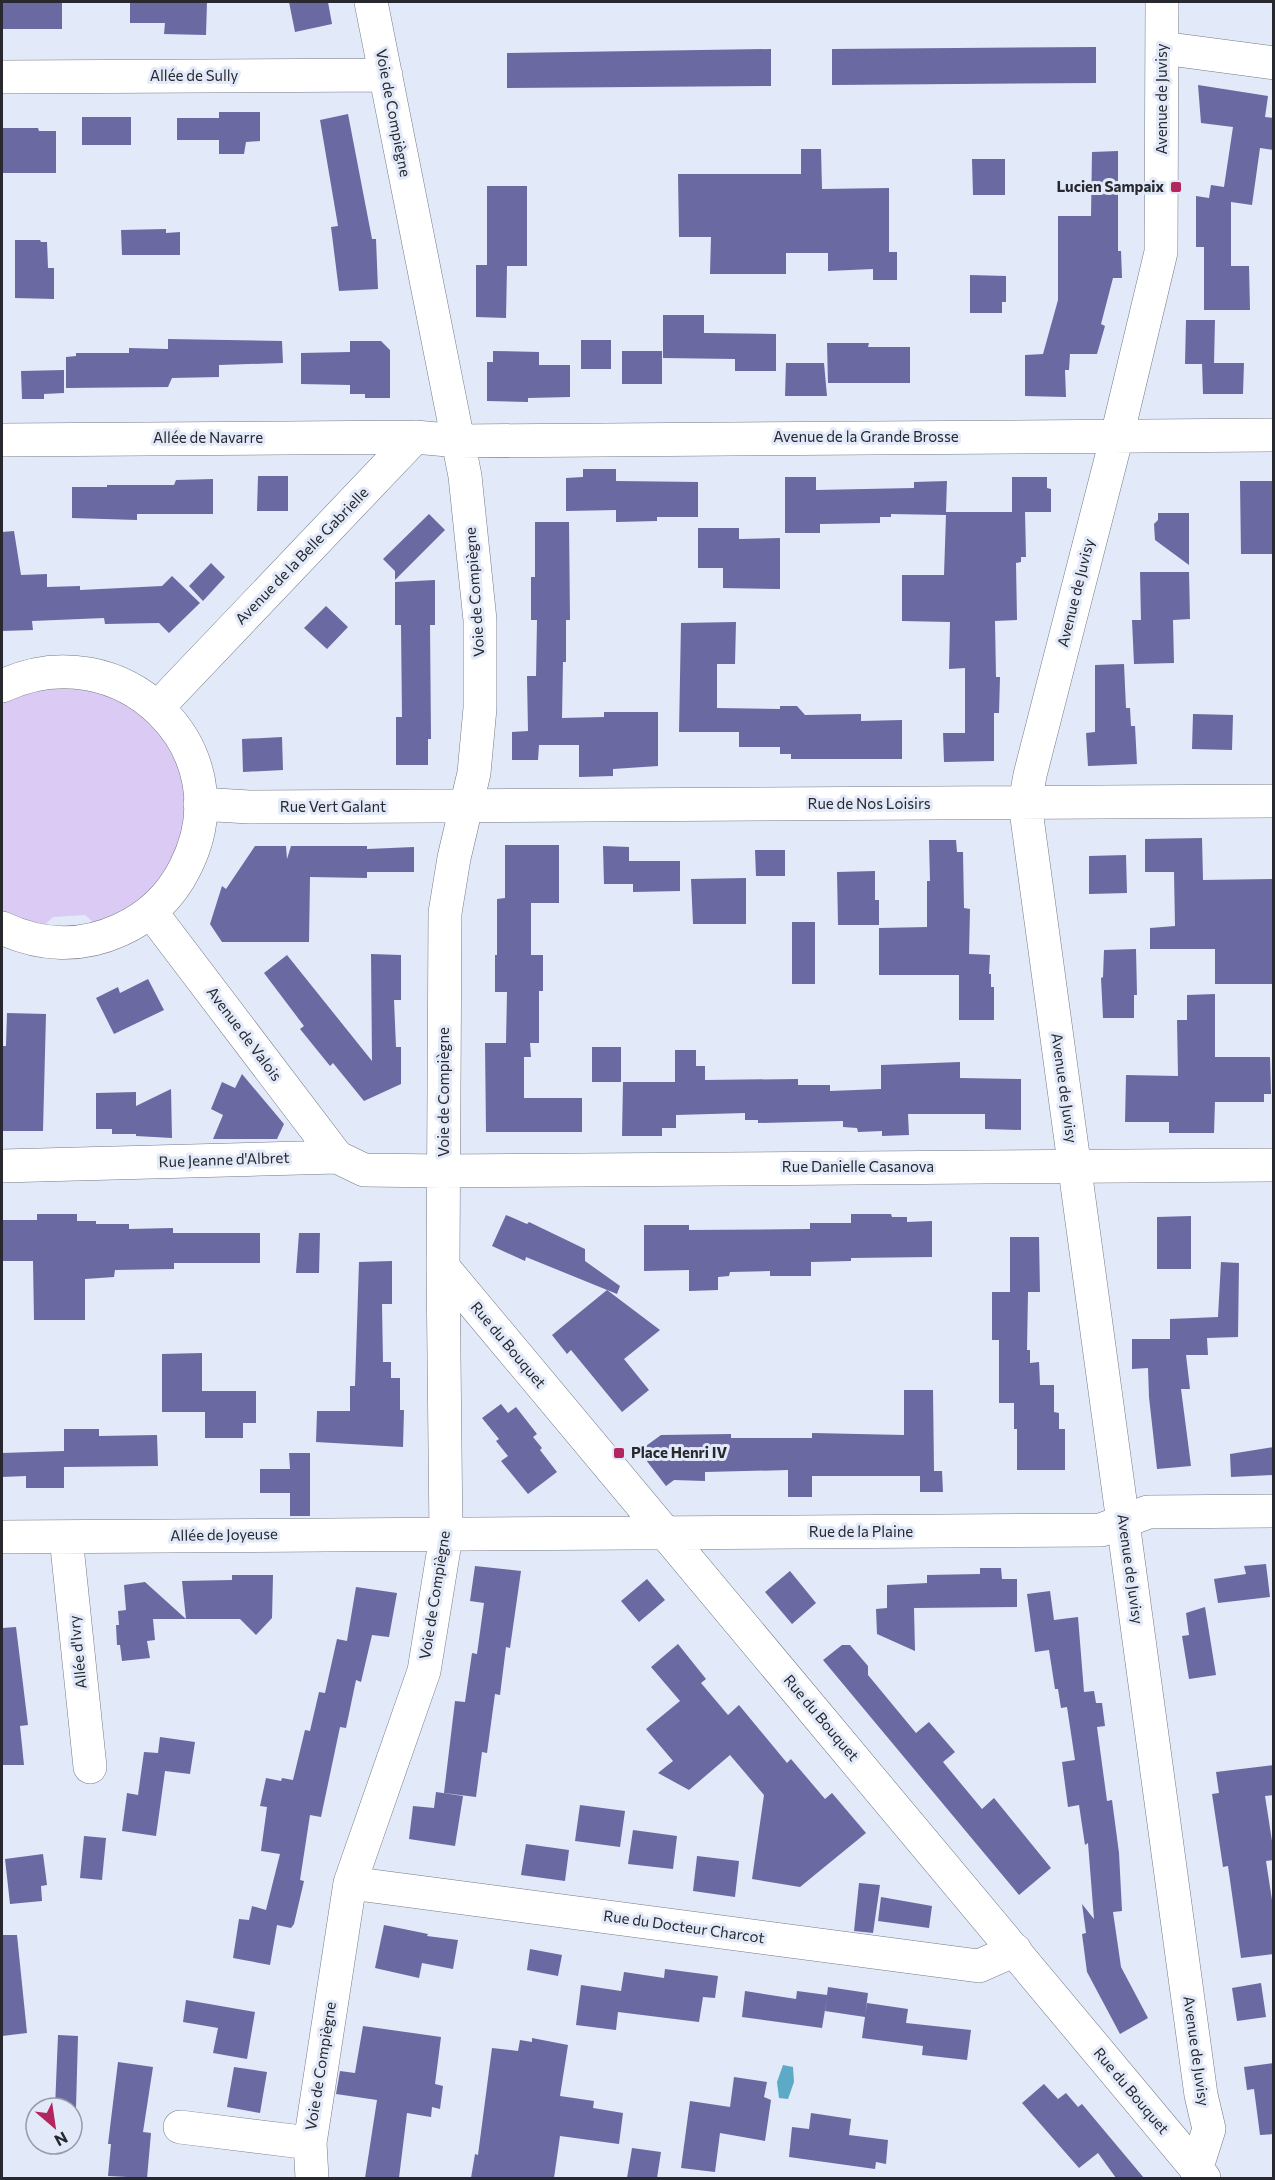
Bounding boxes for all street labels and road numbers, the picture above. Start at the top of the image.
street label: Avenue de Juvisy [1152,43,1170,155]
street label: Voie de Compiègne [373,47,415,178]
street label: Allée de Sully [150,66,239,84]
street label: Avenue de la Grande Brosse [773,427,959,445]
street label: Allée de Navarre [153,428,263,446]
street label: Avenue de la Belle Gabrielle [231,483,372,628]
street label: Voie de Compiègne [460,527,488,657]
street label: Avenue de Juvisy [1053,536,1097,649]
street label: Rue de Nos Loisirs [807,794,931,812]
street label: Rue Vert Galant [280,797,386,815]
street label: Avenue de Valois [204,983,286,1084]
street label: Voie de Compiègne [434,1027,452,1157]
street label: Avenue de Juvisy [1048,1032,1082,1144]
street label: Rue Jeanne d'Albret [158,1148,290,1170]
street label: Rue Danielle Casanova [782,1157,934,1175]
street label: Rue du Bouquet [467,1298,550,1391]
street label: Avenue de Juvisy [1114,1513,1148,1625]
street label: Rue de la Plaine [809,1522,913,1540]
street label: Allée de Joyeuse [170,1524,278,1544]
street label: Voie de Compiègne [415,1529,453,1660]
street label: Allée d'Ivry [64,1614,90,1690]
street label: Rue du Bouquet [780,1671,863,1764]
street label: Rue du Docteur Charcot [602,1906,766,1946]
street label: Avenue de Juvisy [1180,1995,1214,2107]
street label: Voie de Compiègne [301,2000,339,2131]
street label: Rue du Bouquet [1090,2044,1173,2137]

